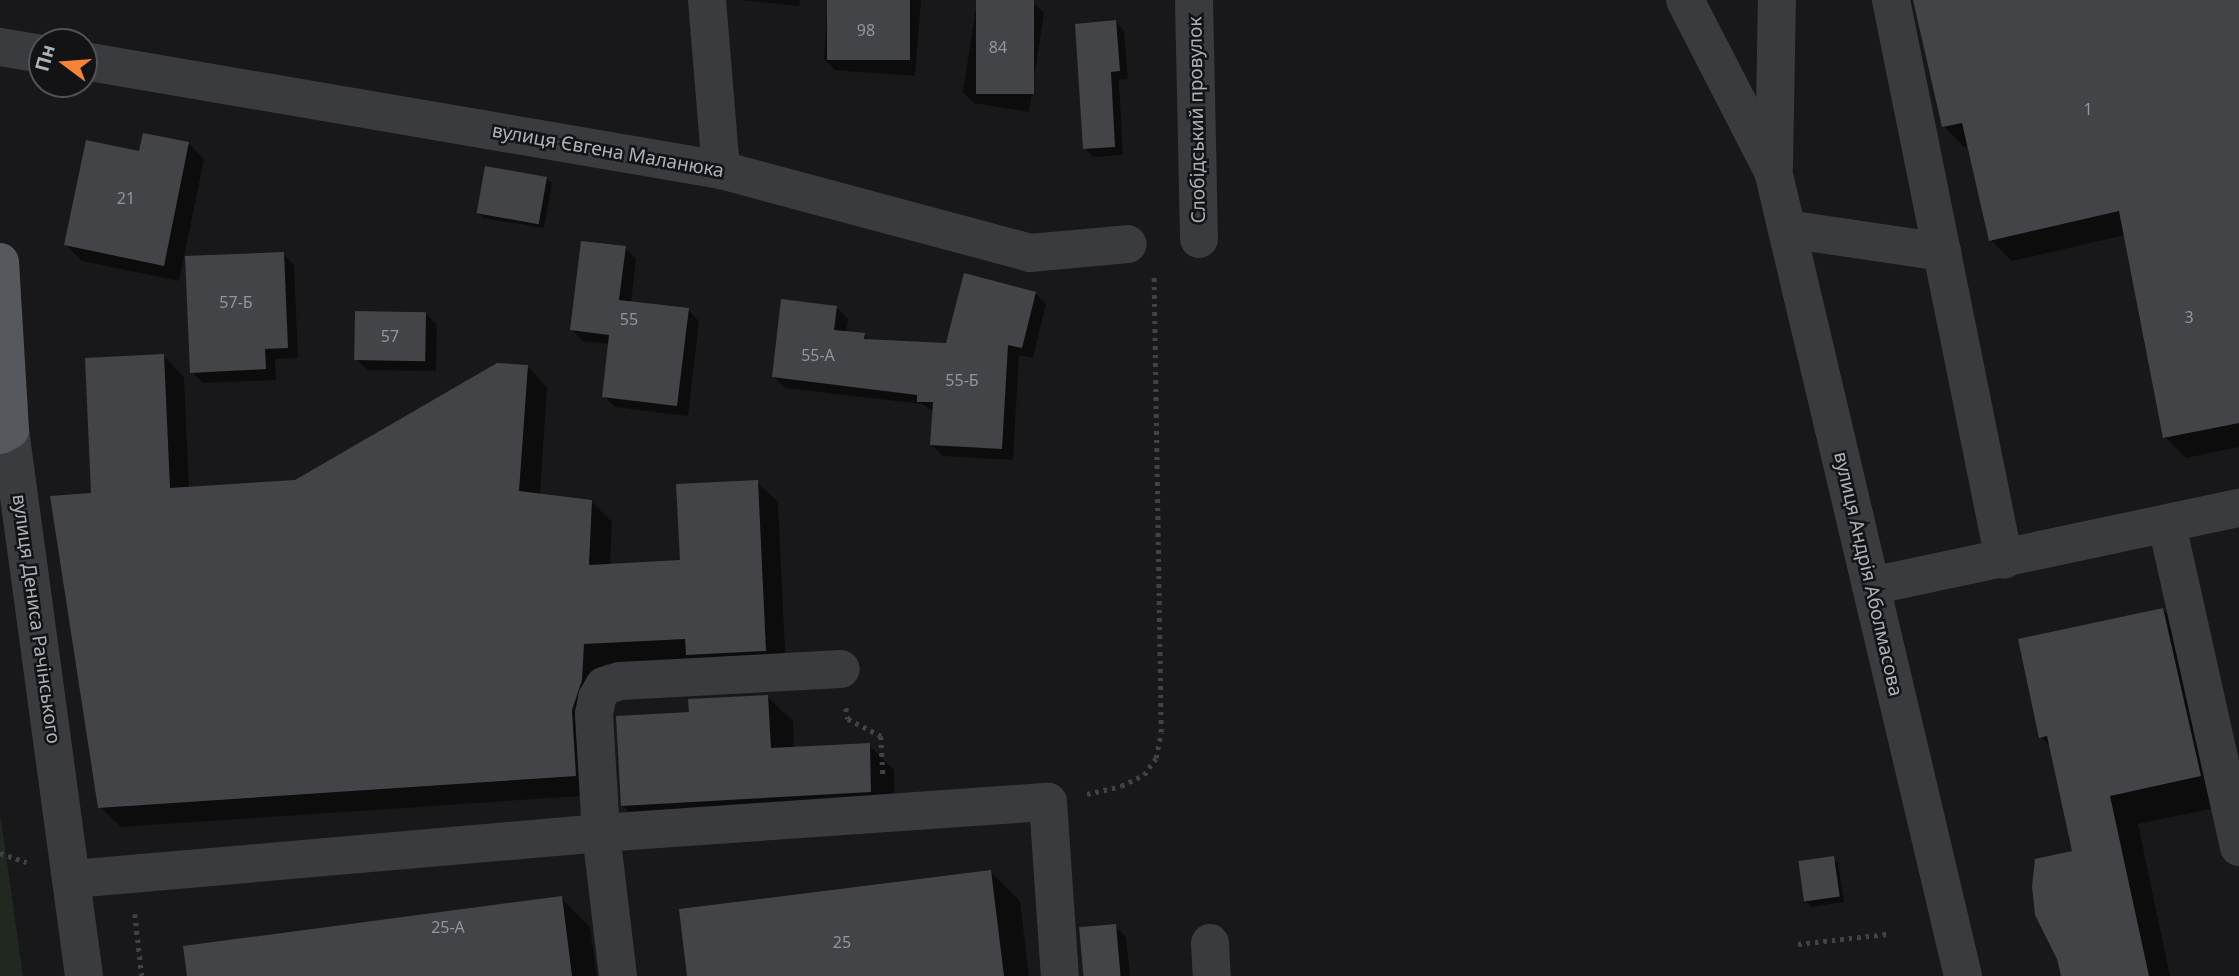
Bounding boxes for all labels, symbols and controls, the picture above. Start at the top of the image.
street label: Слобідський провулок [1184,16,1210,224]
house number: 98 [857,20,875,40]
north arrow [28,28,98,98]
house number: 84 [989,37,1007,57]
text: Пн [29,41,61,74]
house number: 1 [2083,99,2093,119]
street label: вулиця Євгена Маланюка [490,119,726,183]
house number: 21 [117,188,135,208]
house number: 57-Б [219,292,253,312]
house number: 3 [2184,307,2194,327]
house number: 55 [620,309,638,329]
house number: 57 [381,326,399,346]
house number: 55-А [801,345,835,365]
house number: 55-Б [945,370,979,390]
street label: вулиця Андрія Аболмасова [1829,450,1907,698]
street label: вулиця Дениса Рачінського [7,493,65,745]
house number: 25-А [431,917,465,937]
house number: 25 [833,932,851,952]

